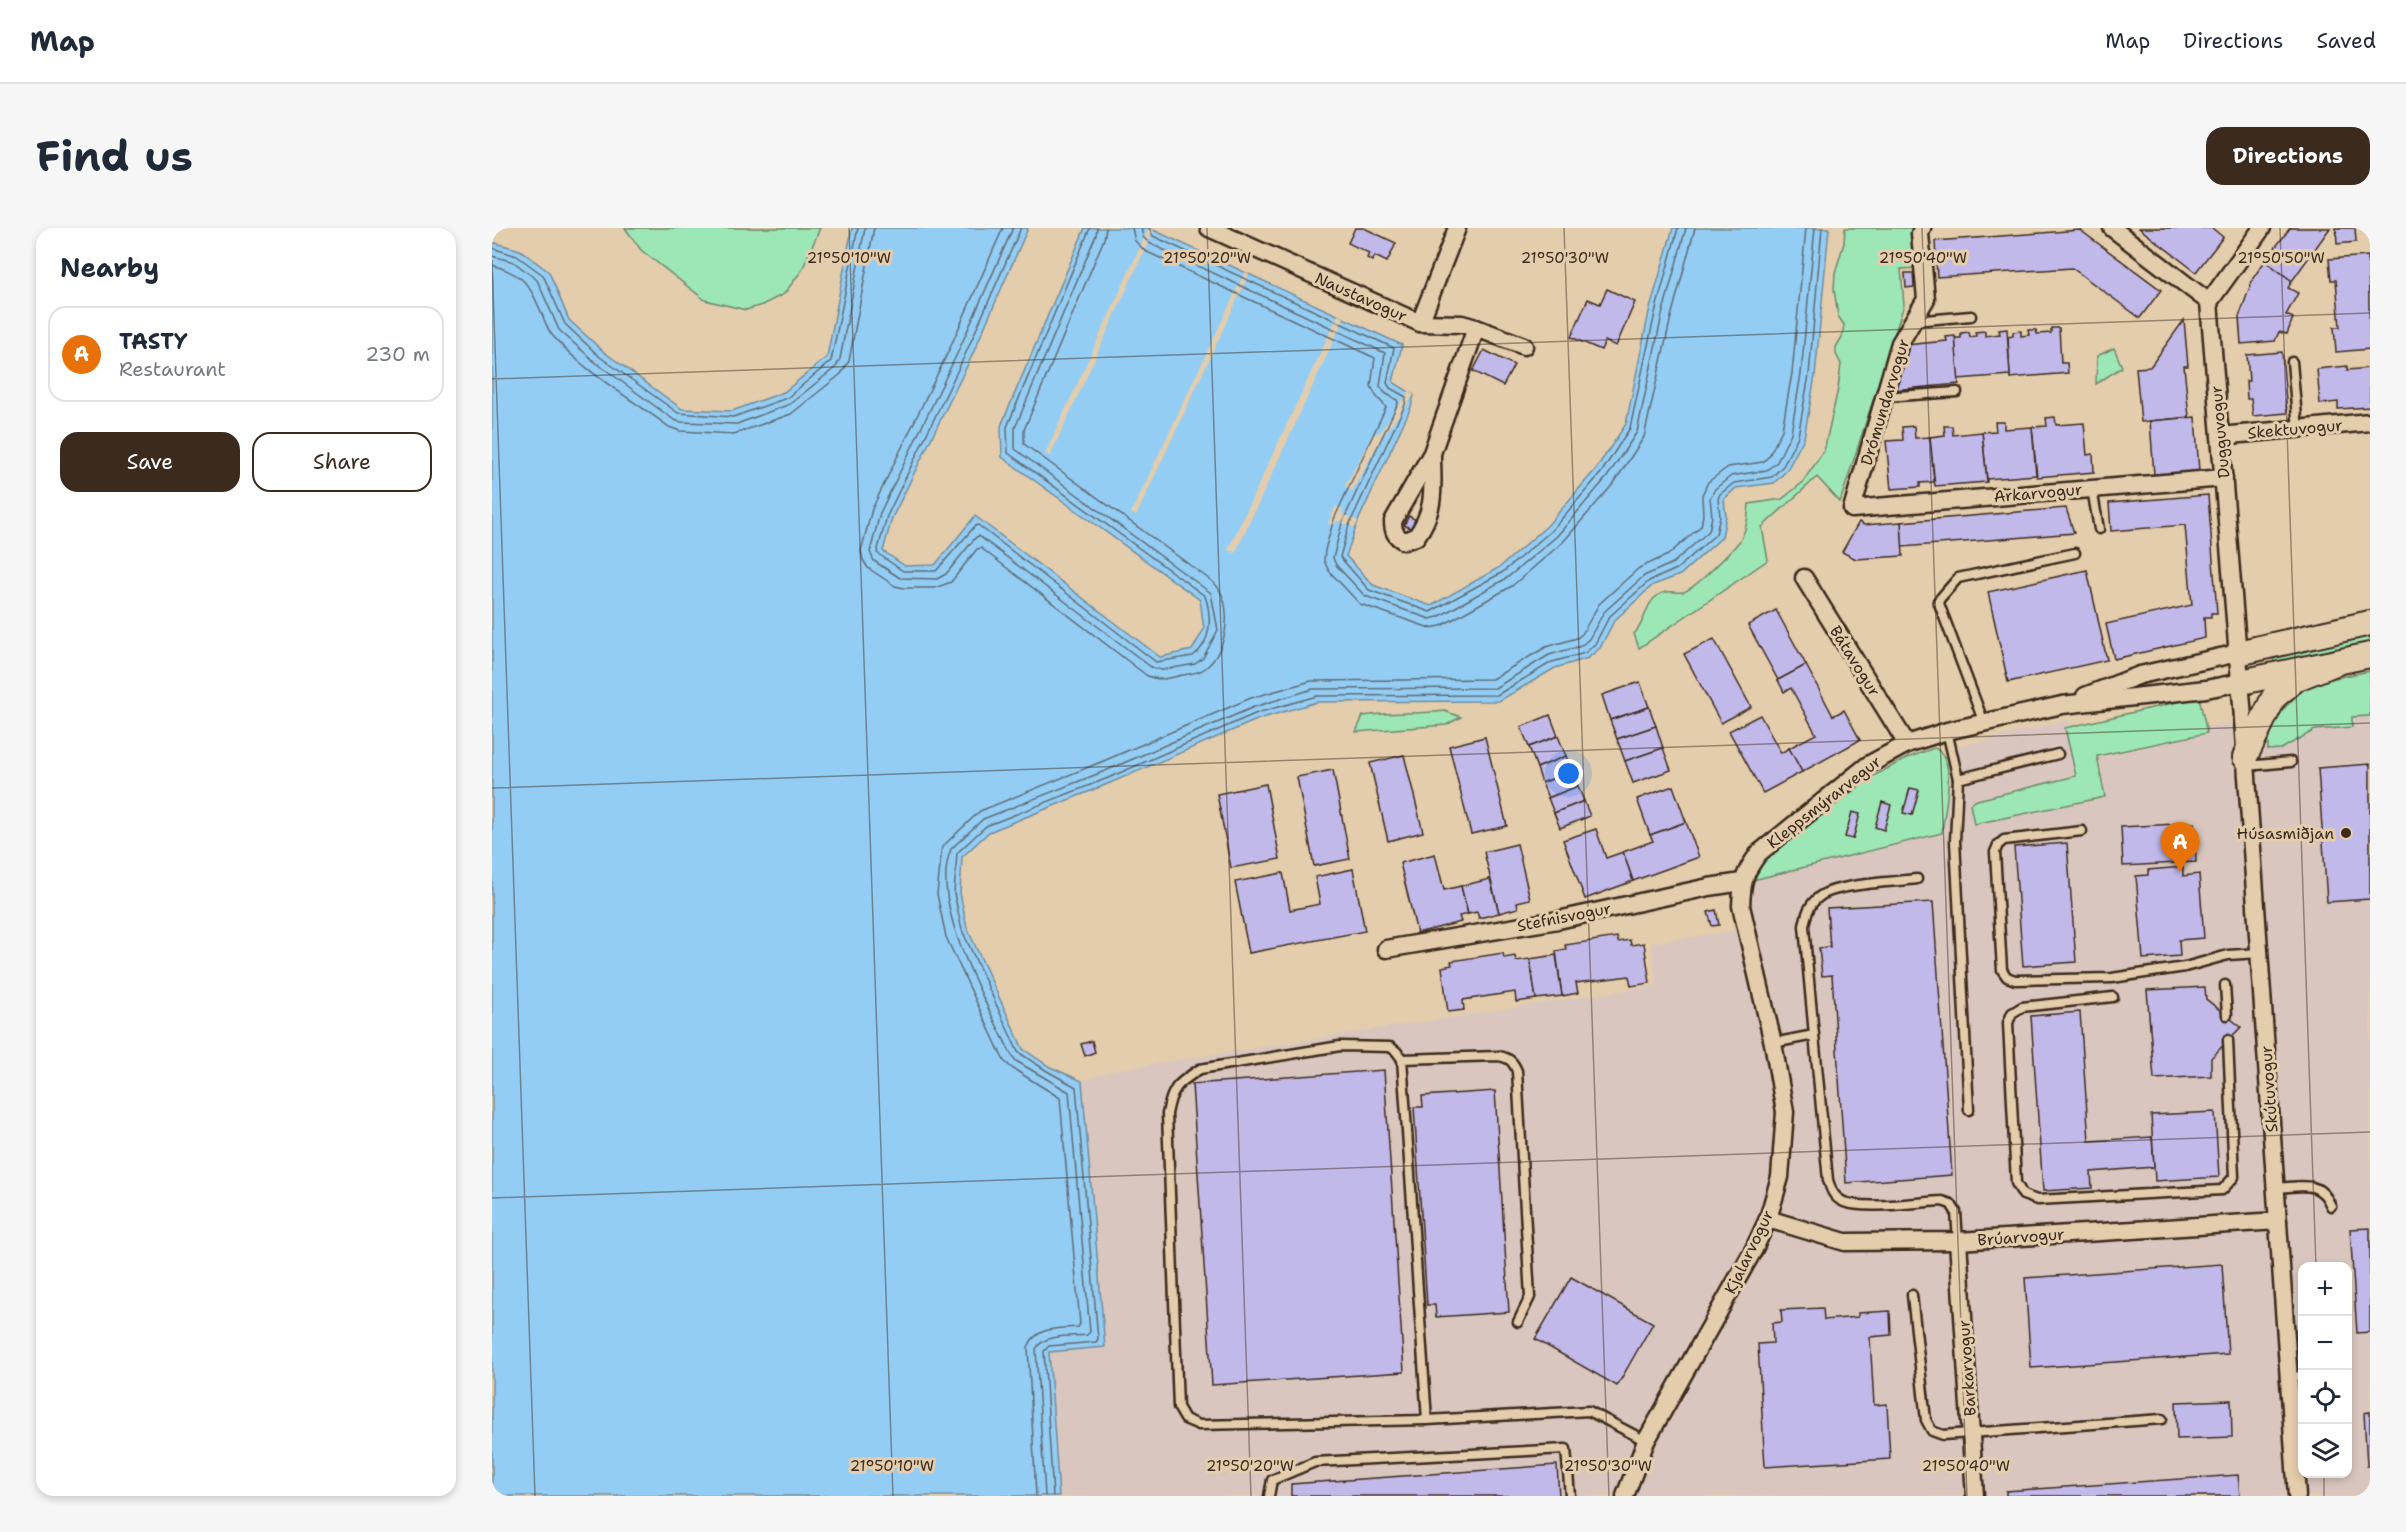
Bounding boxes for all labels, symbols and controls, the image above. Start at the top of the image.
text: Map [30,22,95,60]
text: Map [2105,27,2150,55]
text: Directions [2183,27,2283,55]
text: Saved [2316,27,2376,55]
button: Directions [2206,127,2370,185]
text: Find us [36,128,193,184]
text: 21°50'10"W [807,248,891,268]
text: 21°50'20"W [1163,248,1251,268]
text: 21°50'30"W [1521,248,1609,268]
text: 21°50'40"W [1879,248,1967,268]
text: 21°50'50"W [2237,248,2325,268]
text: Nearby [60,250,159,285]
street label: Naustavogur [1312,267,1410,327]
text: TASTY [119,327,188,356]
street label: Drómundarvogur [1856,336,1914,468]
text: A [74,341,89,367]
text: 230 m [365,341,430,367]
text: Restaurant [119,356,226,382]
street label: Dugguvogur [2205,385,2235,479]
street label: Skektuvogur [2246,414,2344,444]
button: Save [60,432,240,492]
button: Share [252,432,432,492]
street label: Arkarvogur [1993,479,2083,507]
street label: Bátavogur [1825,622,1885,700]
street label: Kleppsmýrarvegur [1763,751,1885,853]
your location [1554,759,1583,788]
pin: A [2160,822,2200,872]
place label: Húsasmiðjan [2237,823,2334,844]
marker: Húsasmiðjan [2339,826,2353,840]
street label: Stefnisvogur [1515,898,1613,936]
street label: Skútuvogur [2255,1045,2283,1133]
street label: Kjalarvogur [1720,1207,1778,1297]
street label: Brúarvogur [1977,1223,2065,1251]
map controls [2298,1262,2352,1478]
button: + [2298,1262,2352,1316]
button: − [2298,1316,2352,1370]
street label: Barkarvogur [1953,1319,1981,1417]
button: locate [2298,1370,2352,1424]
button: layers [2298,1424,2352,1478]
text: 21°50'10"W [850,1456,934,1476]
text: 21°50'20"W [1206,1456,1294,1476]
text: 21°50'30"W [1564,1456,1652,1476]
text: 21°50'40"W [1922,1456,2010,1476]

